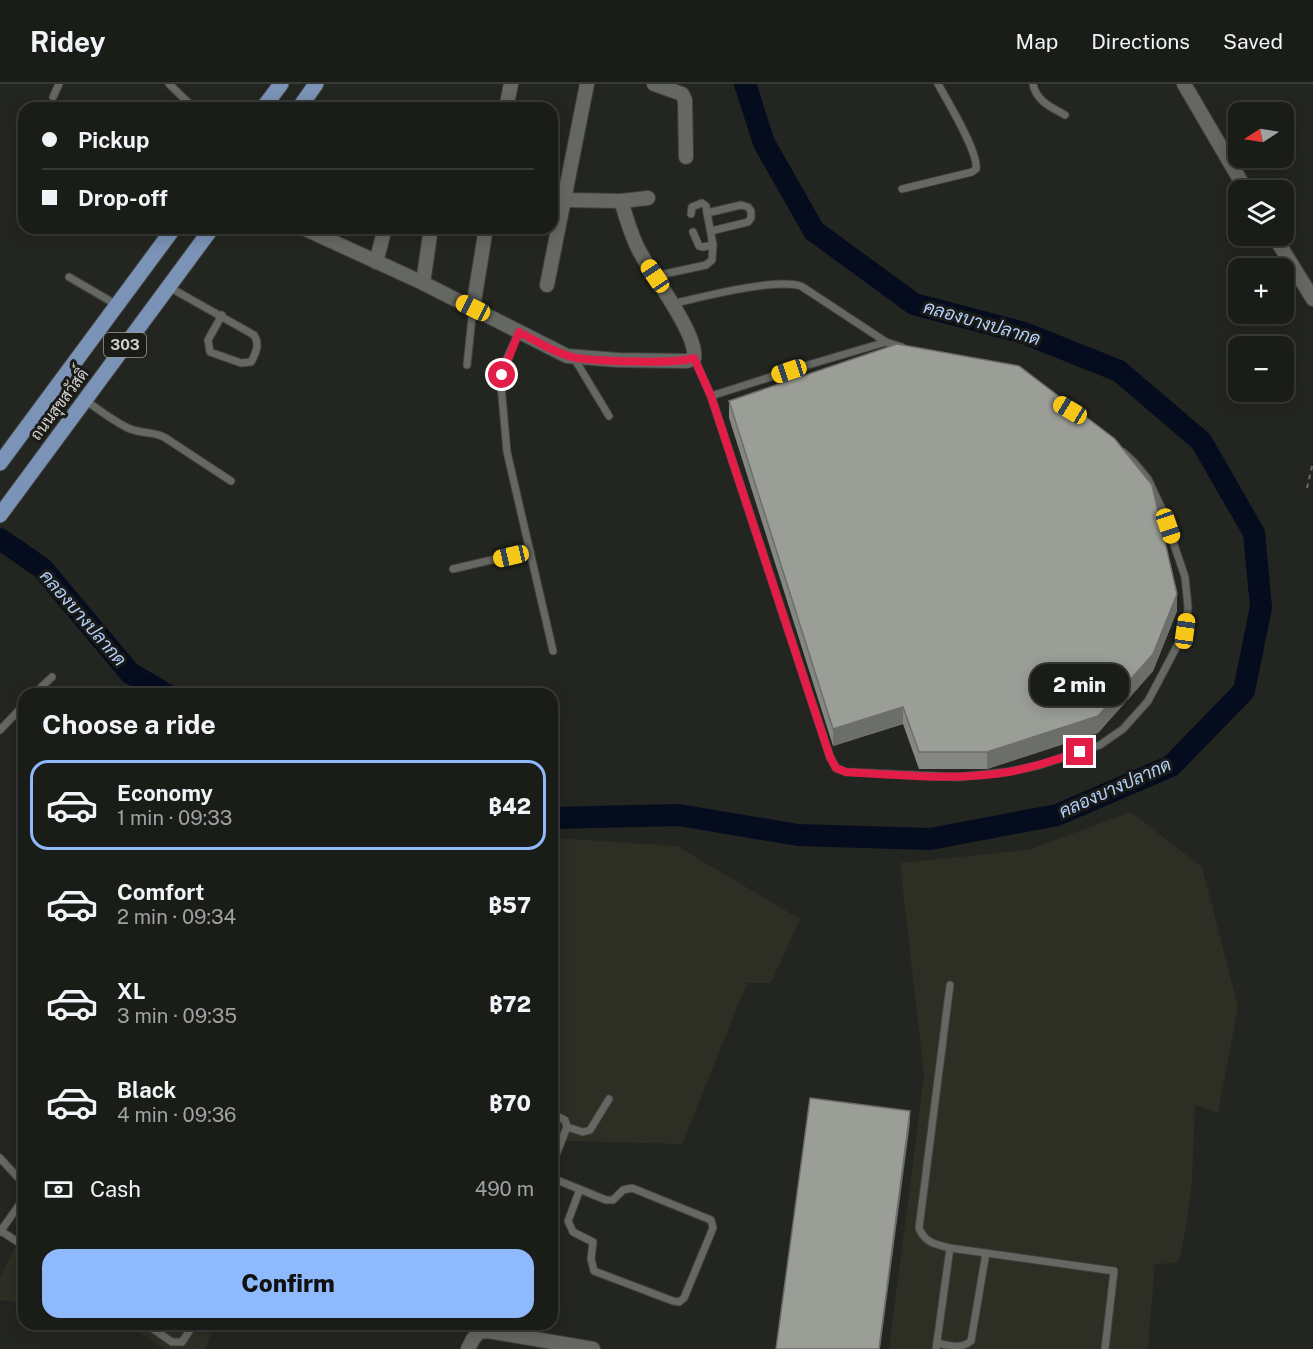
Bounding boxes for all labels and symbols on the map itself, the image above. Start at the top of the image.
north arrow [1228,102,1294,168]
car [637,256,673,296]
car [453,292,493,324]
water label: คลองบางปลากด [921,296,1043,349]
road number: 303 [104,333,146,357]
car [769,357,809,385]
route start [488,361,515,388]
street label: ถนนสุขสวัสดิ์ [22,362,94,445]
car [1050,393,1090,427]
car [1154,506,1182,546]
car [491,543,531,569]
water label: คลองบางปลากด [36,565,131,670]
car [1174,612,1196,650]
callout: 2 min [1030,665,1130,707]
route end [1066,738,1093,765]
water label: คลองบางปลากด [1055,753,1174,822]

